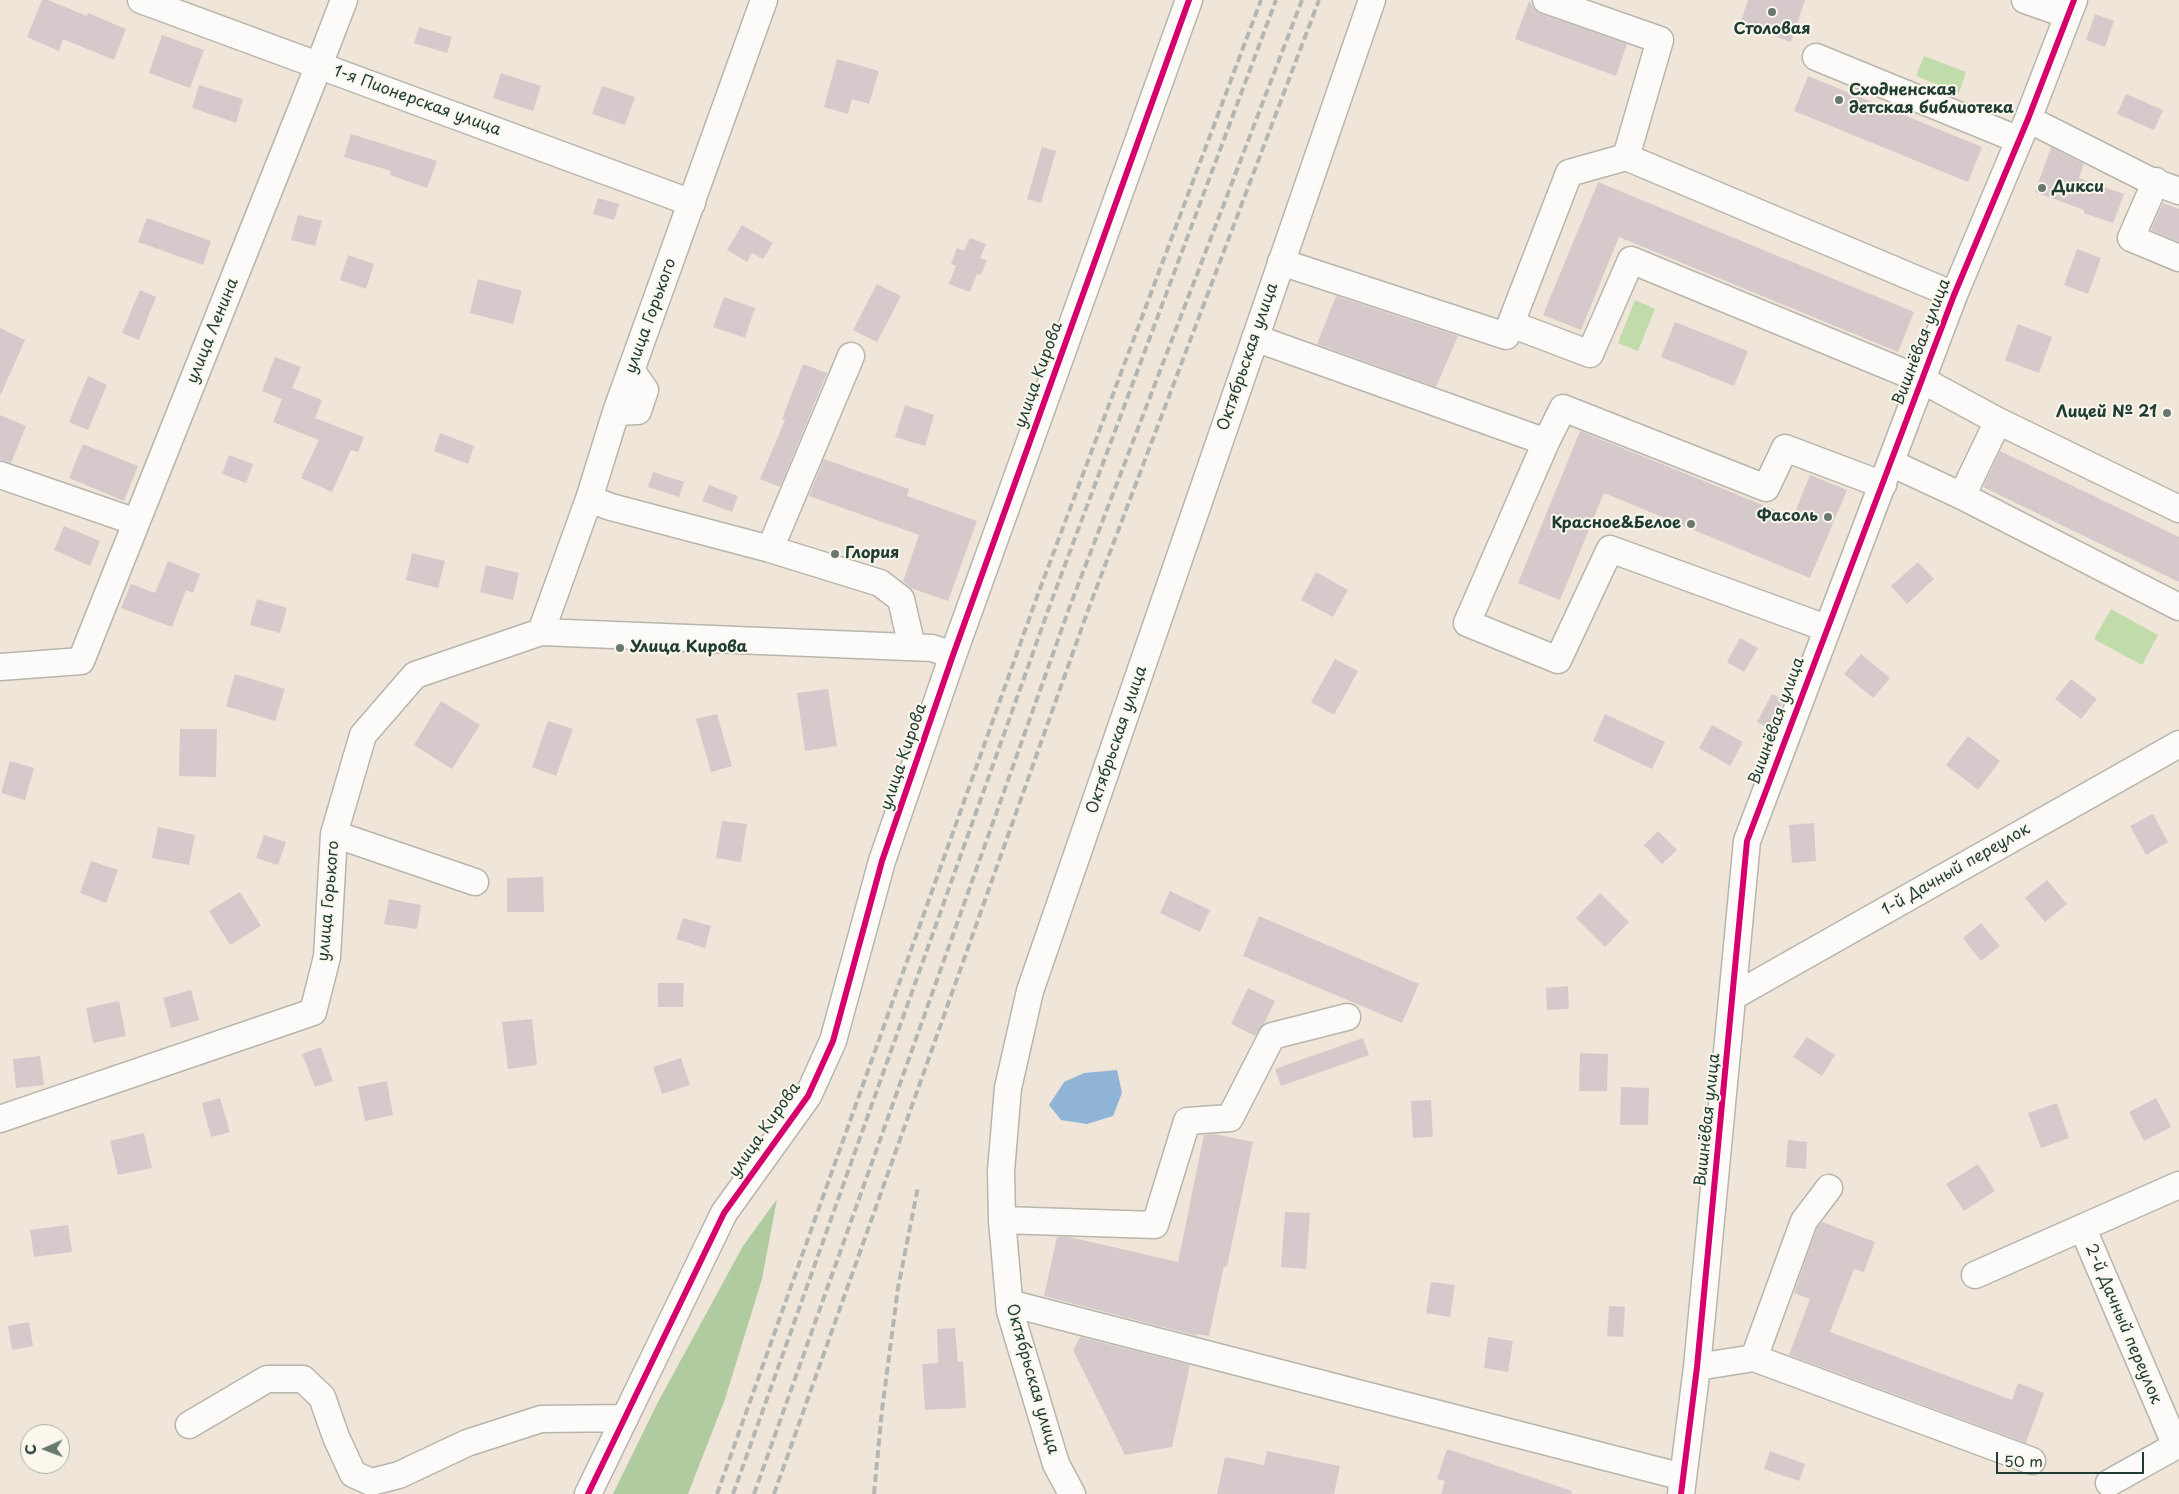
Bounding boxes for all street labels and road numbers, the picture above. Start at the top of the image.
street label: 1-я Пионерская улица [331,62,503,140]
street label: улица Горького [621,256,681,376]
street label: улица Ленина [183,276,243,386]
street label: Вишнёвая улица [1889,276,1955,408]
street label: Октябрьская улица [1214,280,1282,434]
street label: улица Кирова [1011,319,1067,431]
street label: Вишнёвая улица [1745,655,1809,787]
street label: Октябрьская улица [1083,663,1151,817]
street label: улица Кирова [877,701,931,813]
street label: 1-й Дачный переулок [1878,820,2034,920]
street label: улица Горького [314,840,344,962]
street label: Вишнёвая улица [1691,1052,1725,1188]
street label: улица Кирова [725,1079,805,1181]
street label: 2-й Дачный переулок [2081,1241,2165,1407]
street label: Октябрьская улица [1001,1302,1063,1456]

